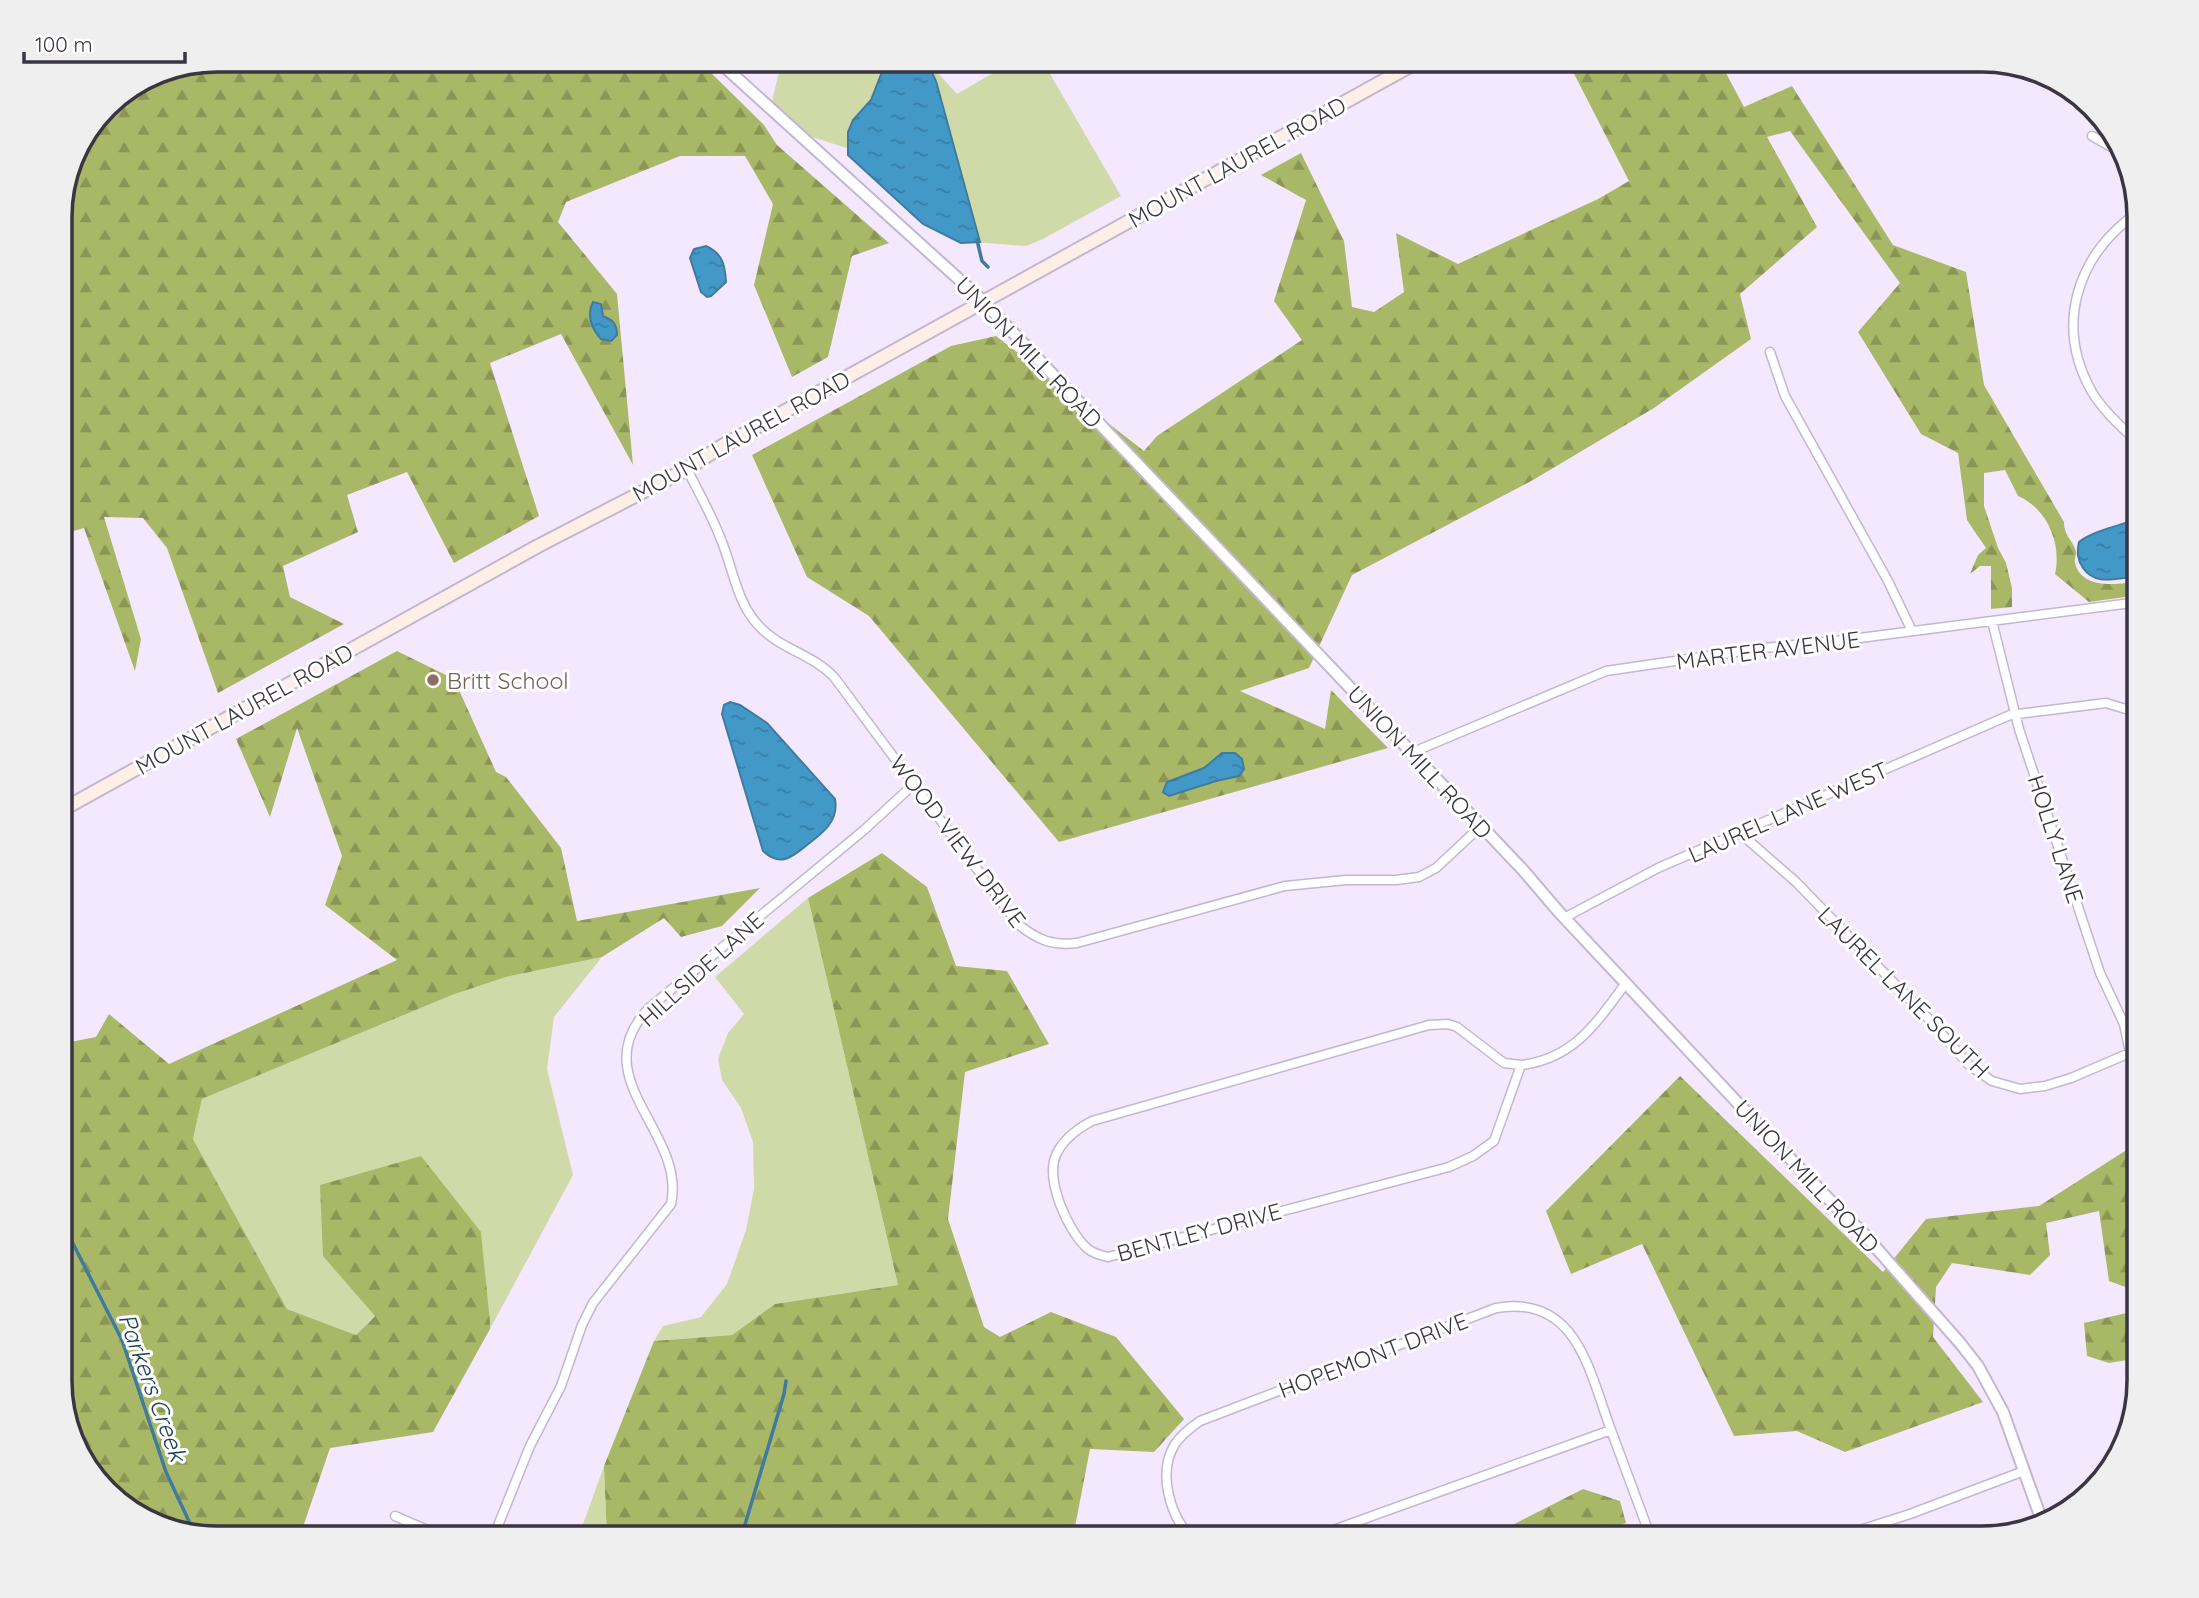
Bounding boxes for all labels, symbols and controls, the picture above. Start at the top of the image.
scale bar [24,21,186,65]
text: 100 m [35,31,93,57]
street label: MOUNT LAUREL ROAD [1123,90,1351,234]
street label: UNION MILL ROAD [949,270,1109,434]
street label: MOUNT LAUREL ROAD [627,364,855,508]
street label: MARTER AVENUE [1674,624,1862,676]
street label: MOUNT LAUREL ROAD [130,637,358,781]
place label: Britt School [447,666,569,695]
marker: Britt School [425,672,441,688]
street label: UNION MILL ROAD [1341,679,1499,845]
street label: WOOD VIEW DRIVE [884,749,1032,933]
street label: LAUREL LANE WEST [1684,755,1892,869]
street label: HOLLY LANE [2022,771,2090,907]
street label: LAUREL LANE SOUTH [1812,900,1996,1084]
street label: HILLSIDE LANE [632,905,770,1033]
street label: UNION MILL ROAD [1728,1093,1886,1259]
street label: BENTLEY DRIVE [1114,1196,1284,1268]
street label: HOPEMONT DRIVE [1274,1306,1472,1404]
water label: Parkers Creek [112,1309,194,1467]

